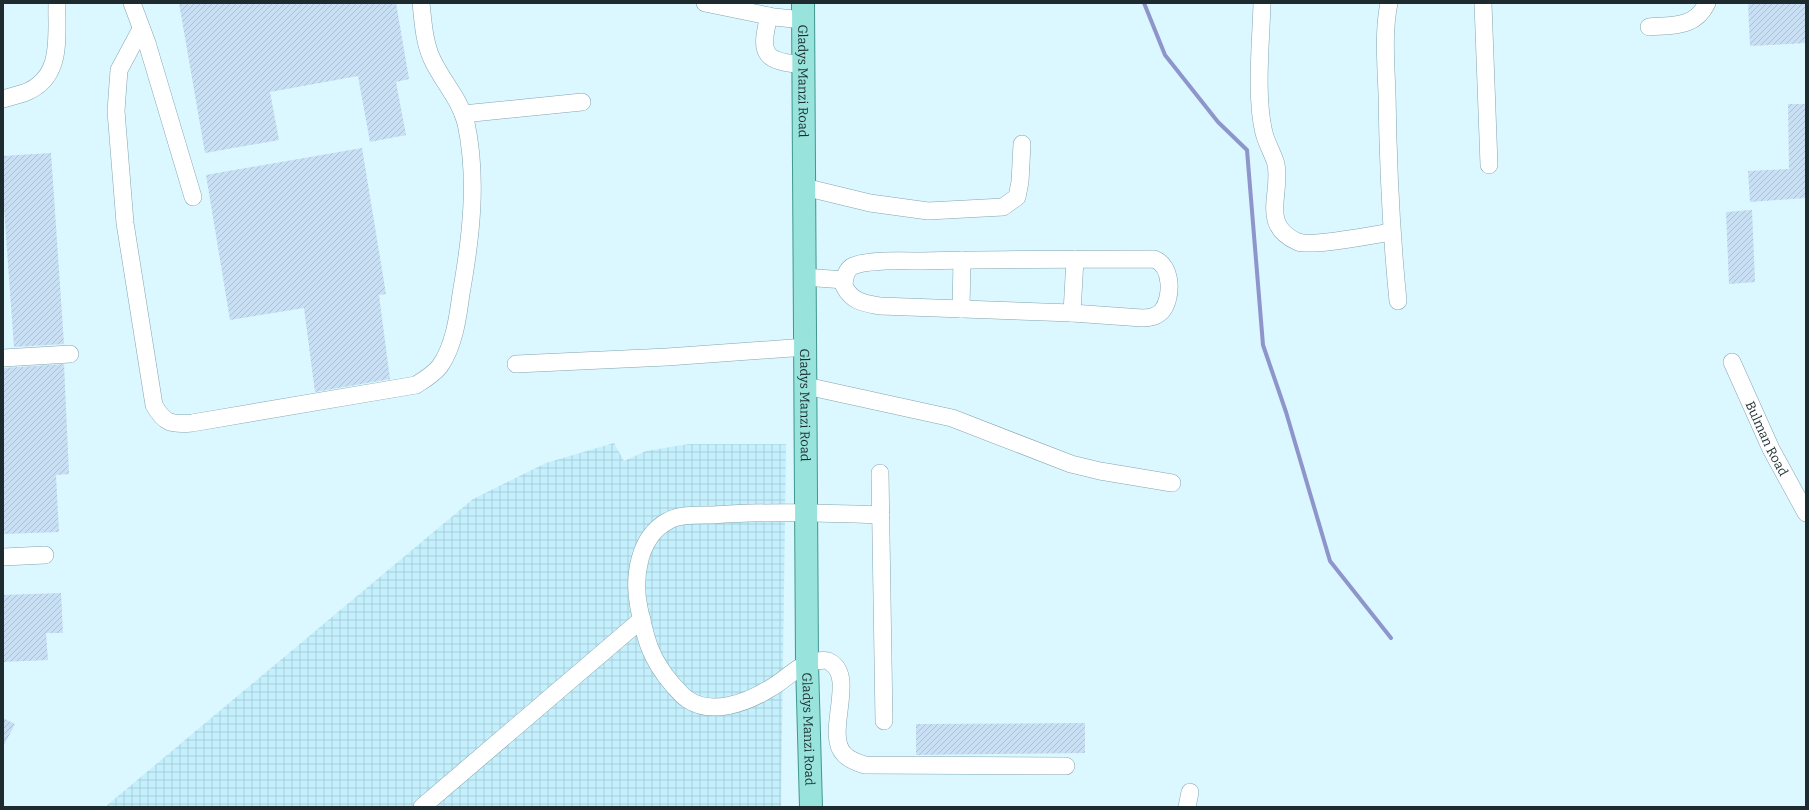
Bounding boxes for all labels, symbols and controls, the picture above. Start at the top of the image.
street label: Gladys Manzi Road [795,24,811,138]
street label: Gladys Manzi Road [797,348,813,462]
street label: Bulman Road [1743,399,1791,479]
street label: Gladys Manzi Road [799,672,817,786]

